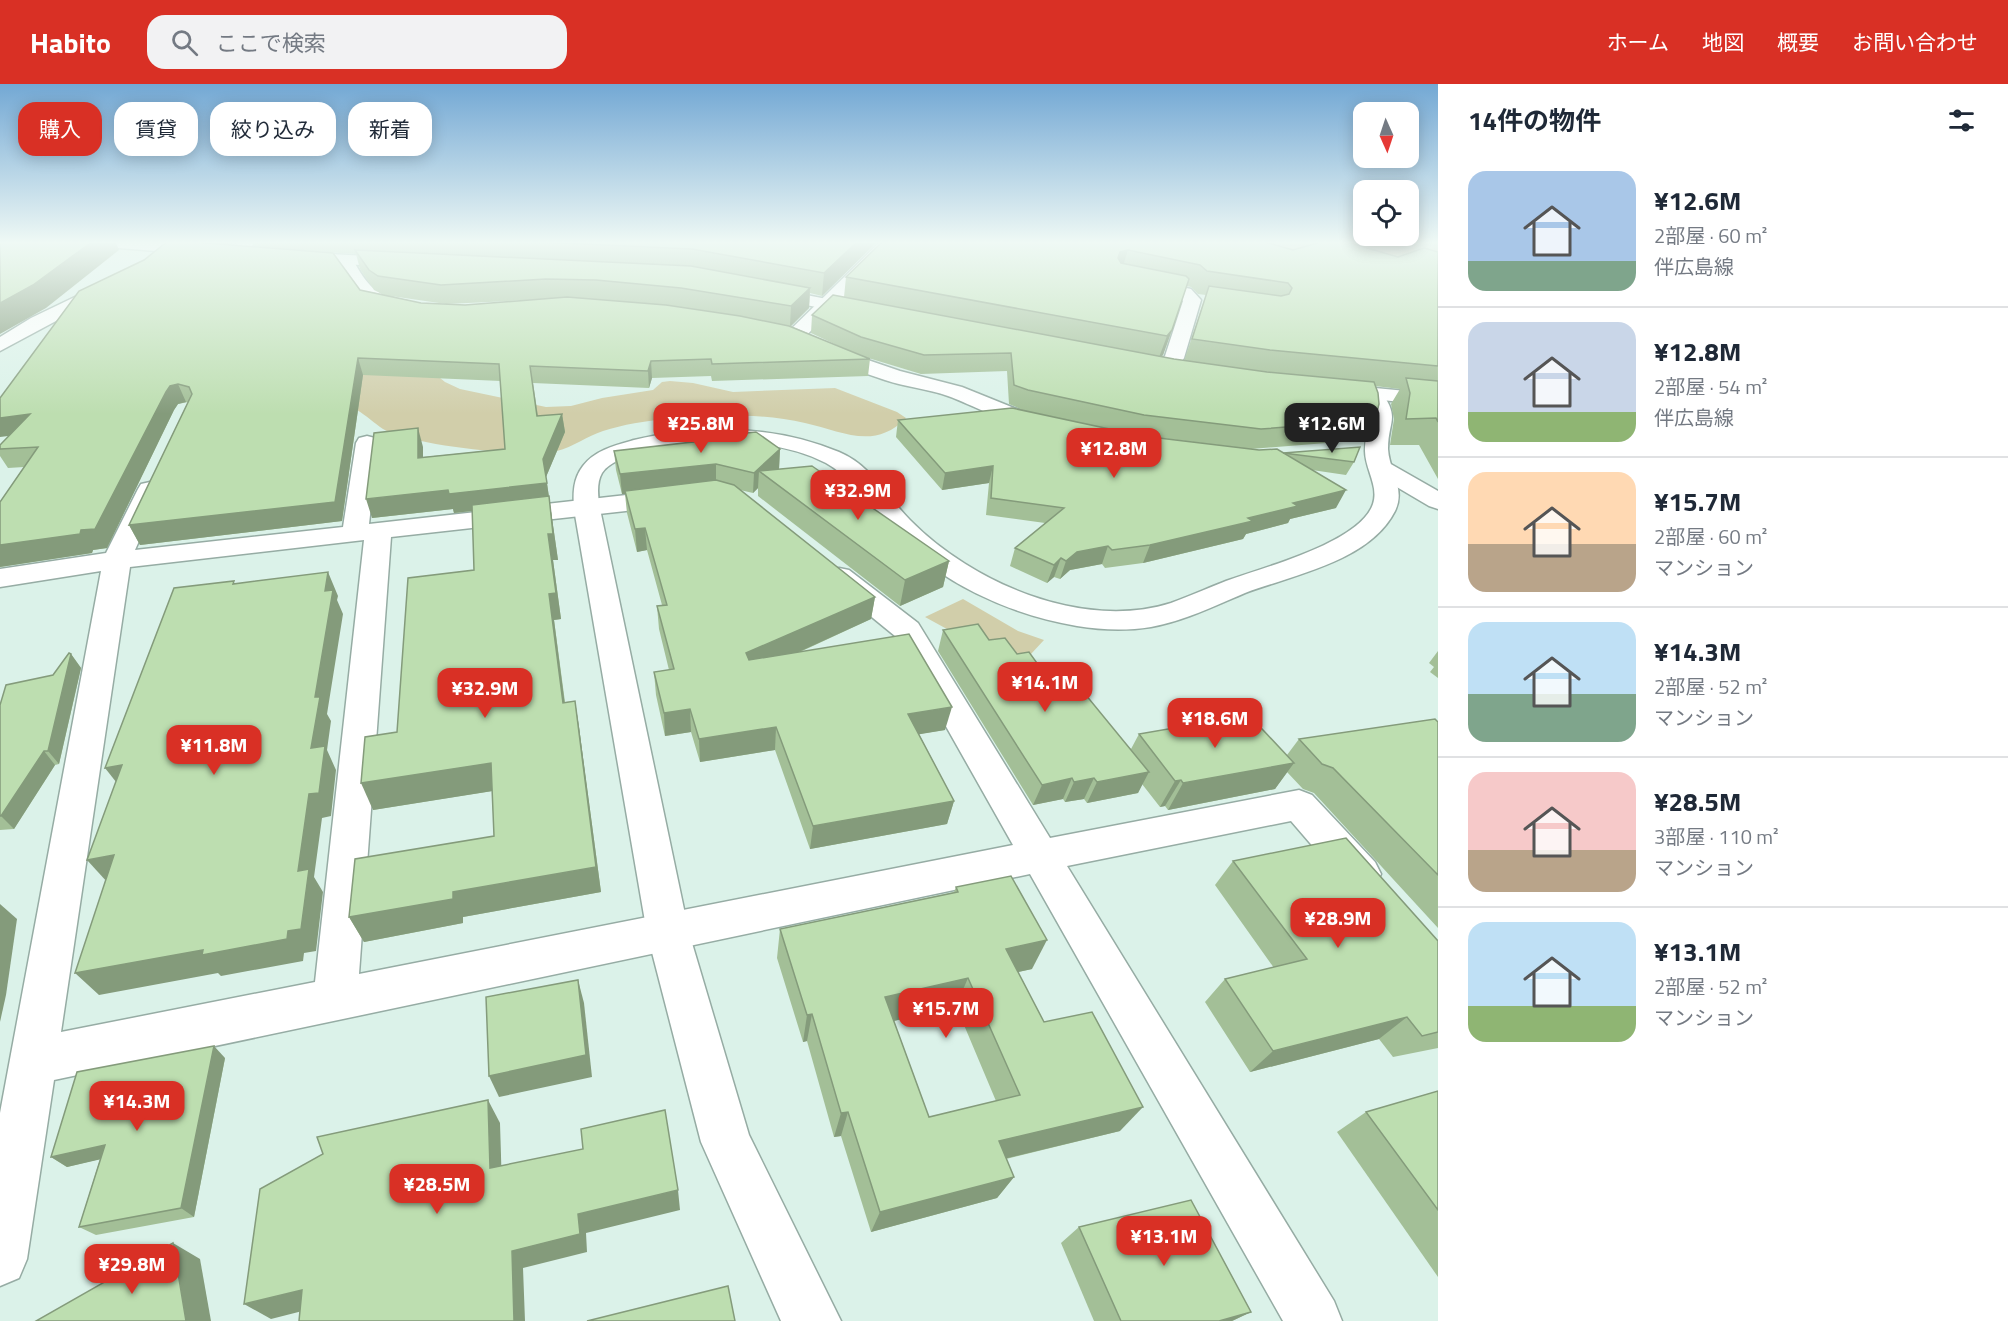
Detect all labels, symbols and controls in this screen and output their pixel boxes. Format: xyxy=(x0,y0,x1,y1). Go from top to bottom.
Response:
search box xyxy=(147,15,567,69)
text: Habito xyxy=(30,21,111,64)
icon: search xyxy=(168,26,201,59)
text: ここで検索 xyxy=(216,26,326,60)
text: ホーム xyxy=(1607,26,1669,58)
text: 地図 xyxy=(1702,26,1744,58)
text: 概要 xyxy=(1777,26,1819,58)
text: お問い合わせ xyxy=(1852,26,1978,58)
text: 14件の物件 xyxy=(1468,101,1601,140)
chip: 購入 xyxy=(18,102,102,156)
chip: 賃貸 xyxy=(114,102,198,156)
chip: 絞り込み xyxy=(210,102,336,156)
chip: 新着 xyxy=(348,102,432,156)
north arrow xyxy=(1353,102,1419,168)
map controls xyxy=(1353,102,1419,246)
icon: filters xyxy=(1945,104,1978,137)
button: locate xyxy=(1353,180,1419,246)
text: ¥12.6M xyxy=(1654,181,1741,220)
icon: home xyxy=(1516,195,1588,267)
text: 2部屋 · 60 m² xyxy=(1654,220,1767,251)
text: 伴広島線 xyxy=(1654,251,1734,282)
text: ¥12.8M xyxy=(1654,332,1741,371)
icon: home xyxy=(1516,346,1588,418)
text: 2部屋 · 54 m² xyxy=(1654,371,1767,402)
text: 伴広島線 xyxy=(1654,402,1734,433)
pin: ¥25.8M xyxy=(652,403,750,454)
pin: ¥12.6M xyxy=(1283,403,1381,454)
text: ¥25.8M xyxy=(667,407,735,438)
text: ¥12.6M xyxy=(1298,407,1366,438)
pin: ¥12.8M xyxy=(1065,428,1163,479)
text: ¥12.8M xyxy=(1080,432,1148,463)
pin: ¥32.9M xyxy=(809,470,907,521)
text: ¥32.9M xyxy=(824,474,892,505)
text: ¥15.7M xyxy=(1654,482,1741,521)
icon: home xyxy=(1516,496,1588,568)
text: 2部屋 · 60 m² xyxy=(1654,521,1767,552)
text: マンション xyxy=(1654,552,1754,583)
text: ¥14.3M xyxy=(1654,632,1741,671)
icon: home xyxy=(1516,646,1588,718)
pin: ¥14.1M xyxy=(996,662,1094,713)
text: ¥14.1M xyxy=(1011,666,1079,697)
pin: ¥32.9M xyxy=(436,668,534,719)
text: 2部屋 · 52 m² xyxy=(1654,671,1767,702)
text: ¥32.9M xyxy=(451,672,519,703)
pin: ¥18.6M xyxy=(1166,698,1264,749)
text: ¥18.6M xyxy=(1181,702,1249,733)
text: マンション xyxy=(1654,702,1754,733)
pin: ¥11.8M xyxy=(165,725,263,776)
text: ¥11.8M xyxy=(180,729,248,760)
text: ¥28.5M xyxy=(1654,782,1741,821)
icon: home xyxy=(1516,796,1588,868)
text: 3部屋 · 110 m² xyxy=(1654,821,1779,852)
text: マンション xyxy=(1654,852,1754,883)
pin: ¥28.9M xyxy=(1289,898,1387,949)
text: ¥28.9M xyxy=(1304,902,1372,933)
text: ¥13.1M xyxy=(1654,932,1741,971)
icon: home xyxy=(1516,946,1588,1018)
text: 2部屋 · 52 m² xyxy=(1654,971,1767,1002)
pin: ¥15.7M xyxy=(897,988,995,1039)
text: ¥15.7M xyxy=(912,992,980,1023)
text: マンション xyxy=(1654,1002,1754,1033)
pin: ¥14.3M xyxy=(88,1081,186,1132)
text: ¥14.3M xyxy=(103,1085,171,1116)
pin: ¥28.5M xyxy=(388,1164,486,1215)
text: ¥28.5M xyxy=(403,1168,471,1199)
pin: ¥13.1M xyxy=(1115,1216,1213,1267)
text: ¥13.1M xyxy=(1130,1220,1198,1251)
pin: ¥29.8M xyxy=(83,1244,181,1295)
text: ¥29.8M xyxy=(98,1248,166,1279)

